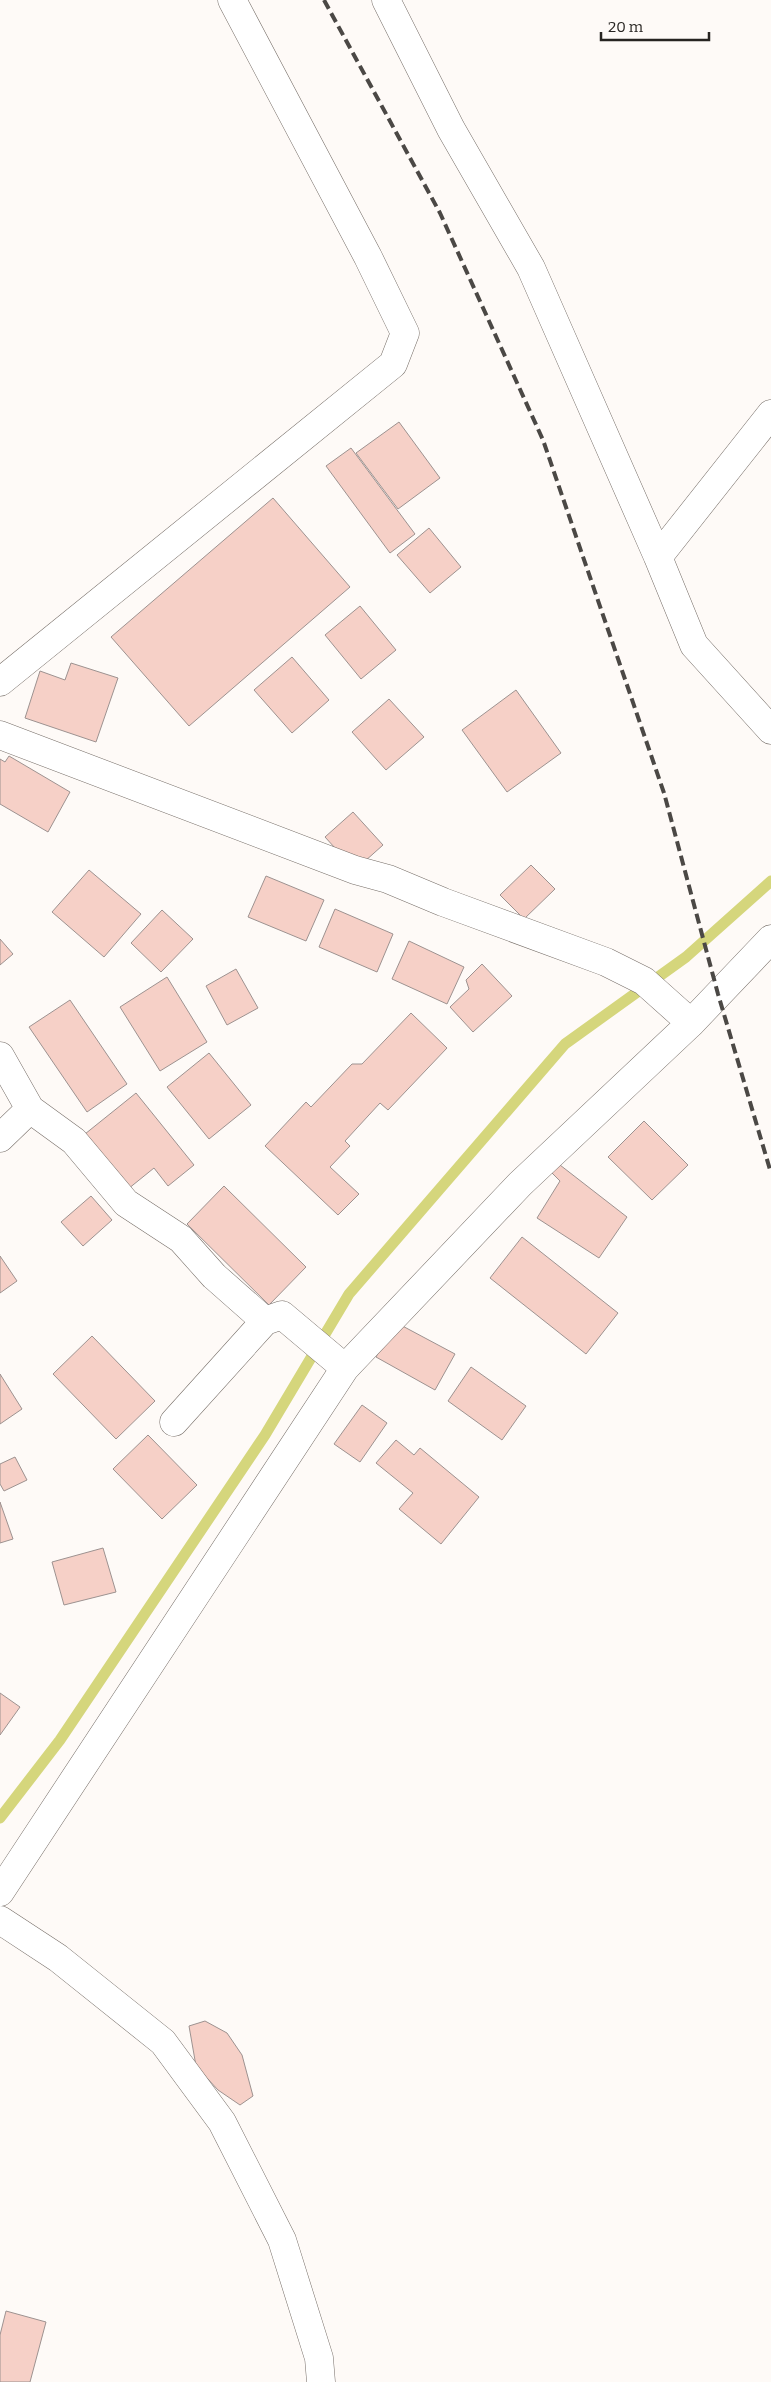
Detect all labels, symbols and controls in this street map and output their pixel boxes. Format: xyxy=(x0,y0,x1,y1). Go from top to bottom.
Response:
scale bar xyxy=(601,10,708,42)
text: 20 m xyxy=(608,18,644,36)

